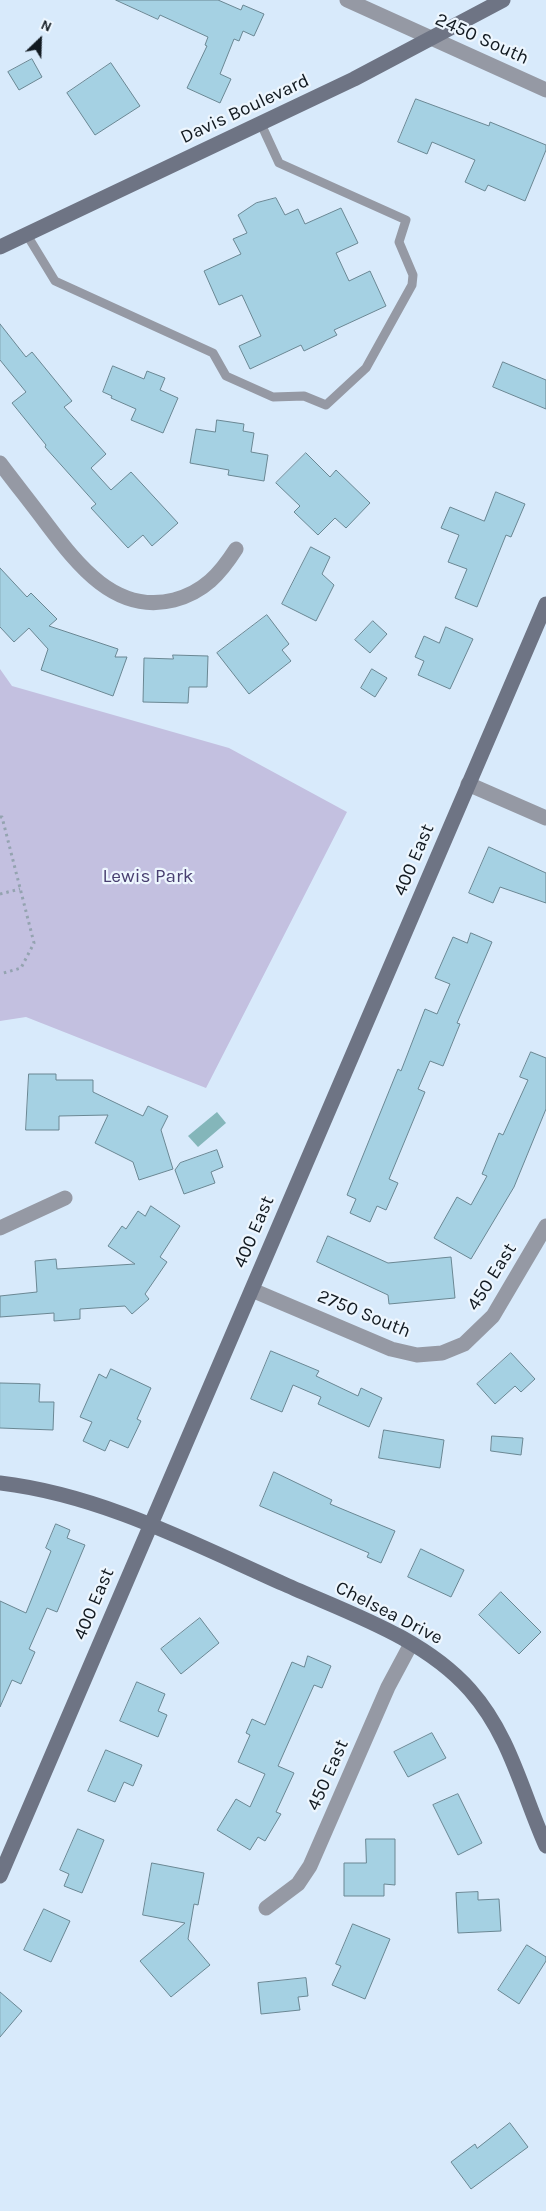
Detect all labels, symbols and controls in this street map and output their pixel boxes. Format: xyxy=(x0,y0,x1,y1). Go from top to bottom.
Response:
street label: 2450 South xyxy=(432,8,532,70)
north arrow xyxy=(15,15,65,65)
text: N xyxy=(38,16,54,36)
street label: Davis Boulevard xyxy=(177,69,313,149)
street label: 400 East xyxy=(389,821,439,899)
park label: Lewis Park xyxy=(102,866,194,888)
street label: 400 East xyxy=(229,1193,279,1271)
street label: 450 East xyxy=(462,1239,522,1315)
street label: 2750 South xyxy=(314,1285,414,1343)
street label: 400 East xyxy=(69,1565,119,1643)
street label: Chelsea Drive xyxy=(332,1576,446,1650)
street label: 450 East xyxy=(302,1736,354,1814)

